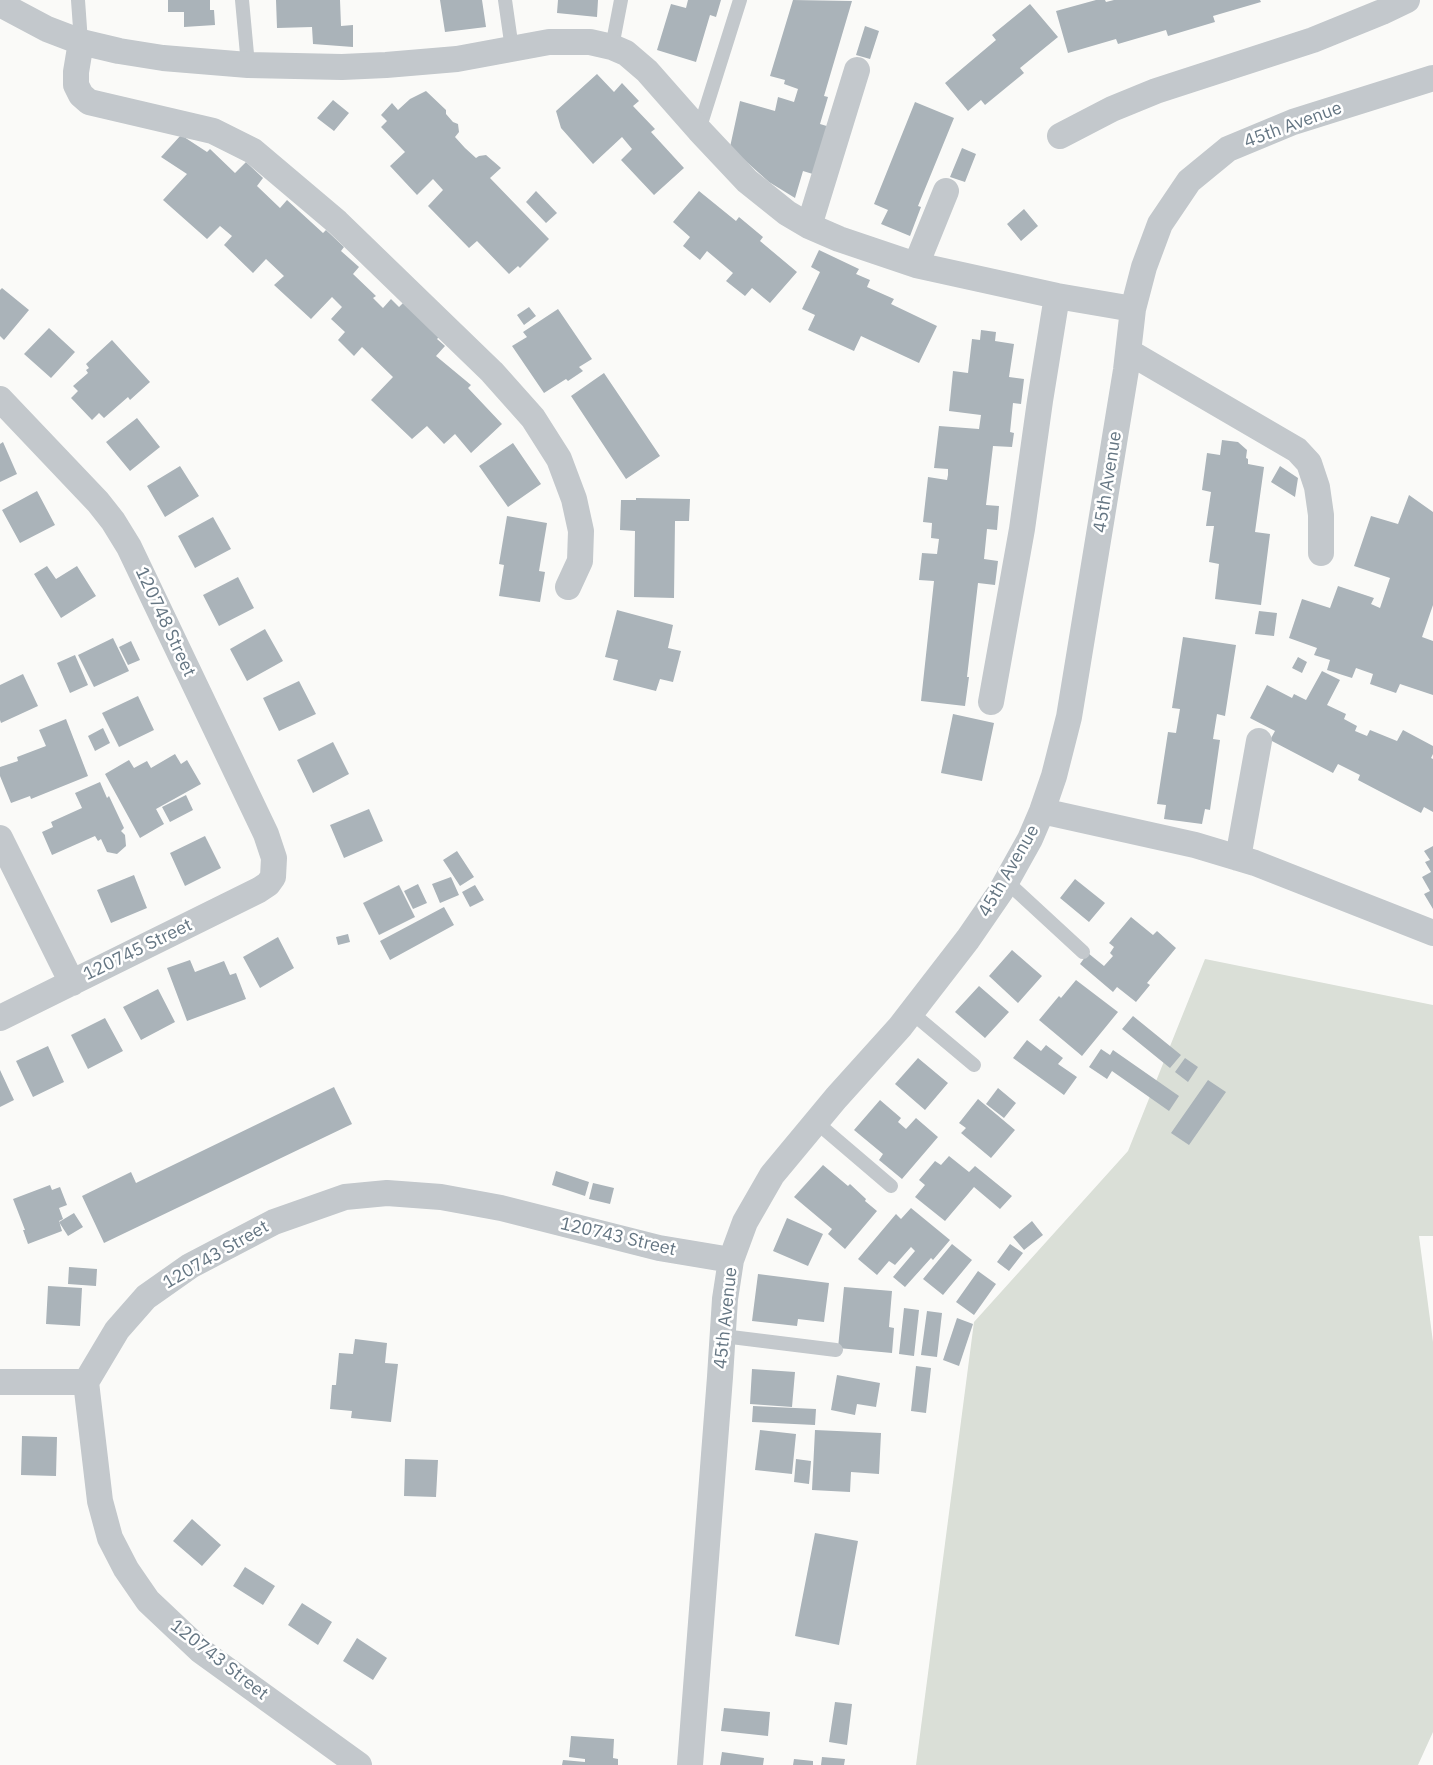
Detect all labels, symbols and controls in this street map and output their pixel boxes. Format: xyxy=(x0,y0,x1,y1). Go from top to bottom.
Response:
street label: 45th Avenue xyxy=(1241,97,1345,153)
street label: 45th Avenue xyxy=(1089,430,1127,534)
street label: 120748 Street xyxy=(130,564,200,680)
street label: 45th Avenue xyxy=(974,821,1044,921)
street label: 120745 Street xyxy=(80,914,196,986)
street label: 120743 Street xyxy=(558,1213,678,1261)
street label: 120743 Street xyxy=(159,1216,273,1294)
street label: 45th Avenue xyxy=(710,1266,742,1370)
street label: 120743 Street xyxy=(166,1615,272,1705)

